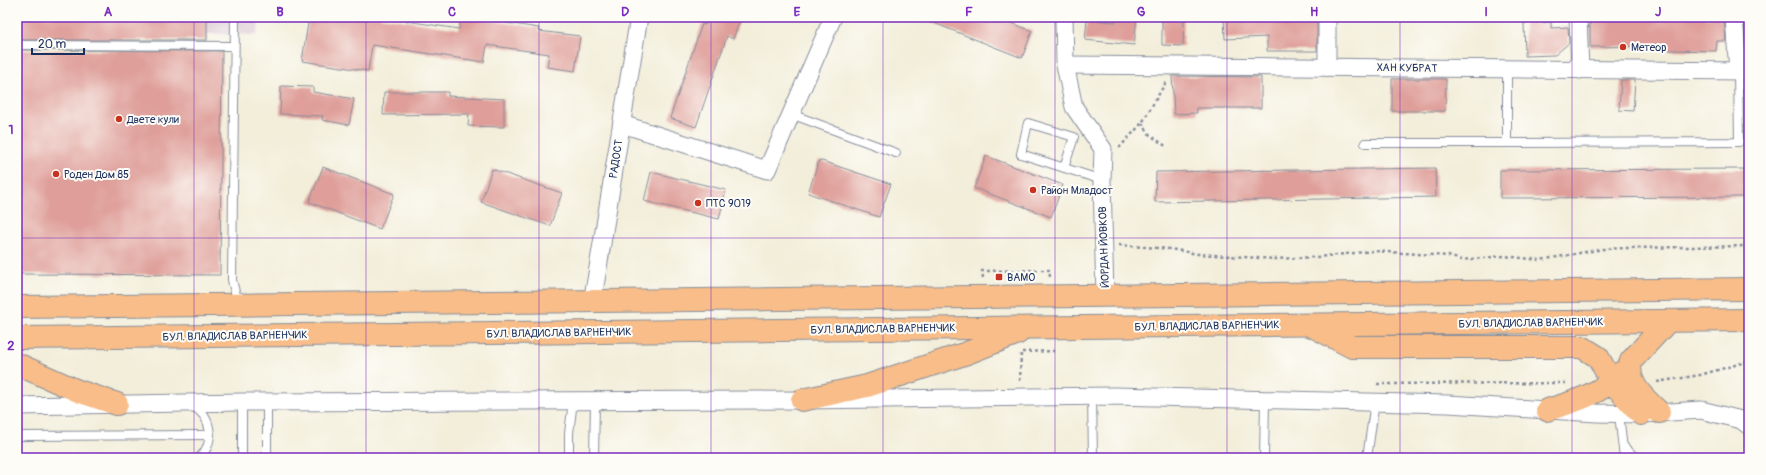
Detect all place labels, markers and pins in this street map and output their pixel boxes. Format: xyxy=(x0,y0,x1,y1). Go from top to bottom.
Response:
place label: Метеор xyxy=(1631,41,1666,54)
marker: Метеор xyxy=(1618,42,1628,52)
place label: Двете кули xyxy=(126,113,179,126)
marker: Двете кули xyxy=(114,114,124,124)
place label: Роден Дом 85 xyxy=(64,168,129,181)
marker: Роден Дом 85 xyxy=(51,169,61,179)
place label: Район Младост xyxy=(1041,184,1113,197)
marker: Район Младост xyxy=(1028,185,1038,195)
place label: ПТС 9019 xyxy=(706,197,751,210)
marker: ПТС 9019 xyxy=(693,198,703,208)
place label: ВАМО xyxy=(1007,271,1035,284)
marker: ВАМО xyxy=(994,272,1004,282)

